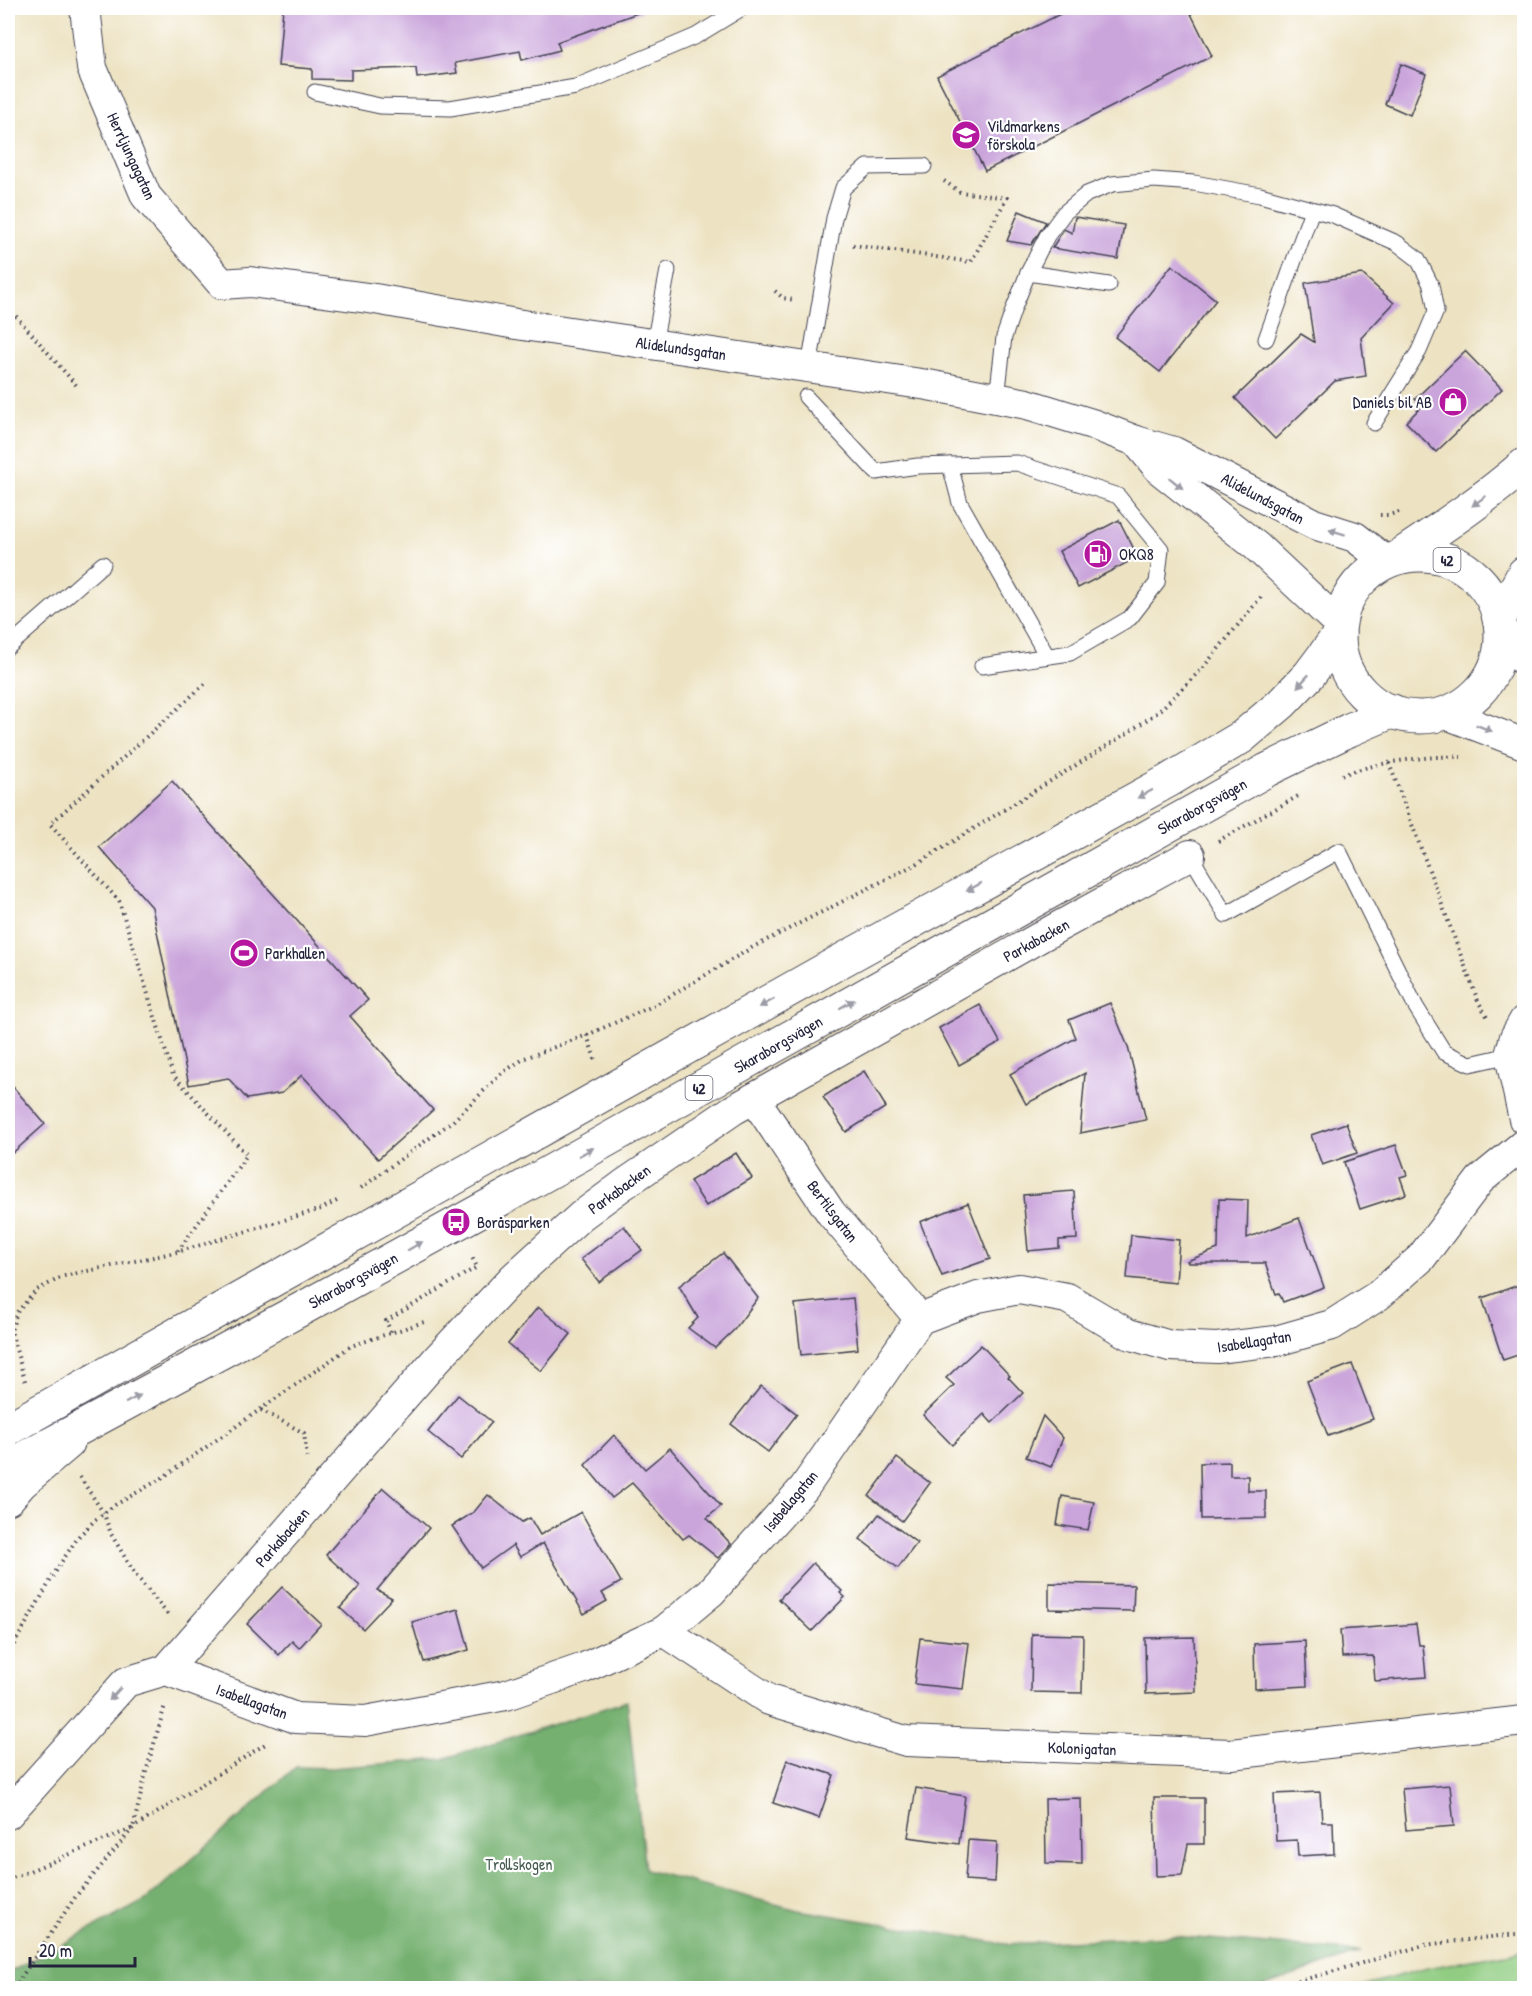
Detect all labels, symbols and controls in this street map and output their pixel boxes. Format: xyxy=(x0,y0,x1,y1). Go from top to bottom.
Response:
street label: Herrljungagatan xyxy=(102,109,162,203)
place label: Vildmarkens förskola xyxy=(987,115,1060,155)
school or university icon: Vildmarkens förskola xyxy=(950,119,982,151)
street label: Alidelundsgatan xyxy=(634,331,728,365)
shop icon: Daniels bil AB xyxy=(1437,386,1469,418)
place label: Daniels bil AB xyxy=(1353,391,1432,413)
street label: Alidelundsgatan xyxy=(1218,467,1308,529)
one-way arrow xyxy=(1168,476,1184,489)
one-way arrow xyxy=(1471,495,1487,507)
one-way arrow xyxy=(1328,527,1346,536)
fuel station icon: OKQ8 xyxy=(1082,538,1114,570)
place label: OKQ8 xyxy=(1119,543,1154,565)
road number: 42 xyxy=(1434,548,1460,572)
one-way arrow xyxy=(1297,673,1310,688)
one-way arrow xyxy=(1476,723,1494,733)
street label: Skaraborgsvägen xyxy=(1154,772,1250,840)
one-way arrow xyxy=(1136,789,1153,799)
one-way arrow xyxy=(965,882,982,892)
street label: Parkabacken xyxy=(999,913,1073,967)
sports icon: Parkhallen xyxy=(228,937,260,969)
place label: Parkhallen xyxy=(265,942,325,964)
one-way arrow xyxy=(759,997,775,1008)
one-way arrow xyxy=(839,999,855,1010)
street label: Skaraborgsvägen xyxy=(730,1010,826,1078)
road number: 42 xyxy=(686,1076,712,1100)
one-way arrow xyxy=(577,1147,594,1157)
street label: Parkabacken xyxy=(583,1159,655,1219)
street label: Bertilsgatan xyxy=(802,1175,864,1247)
bus stop icon: Boråsparken xyxy=(440,1206,472,1238)
place label: Boråsparken xyxy=(477,1211,550,1233)
one-way arrow xyxy=(407,1241,424,1251)
street label: Skaraborgsvägen xyxy=(305,1246,401,1314)
street label: Isabellagatan xyxy=(1215,1324,1293,1358)
one-way arrow xyxy=(125,1394,142,1404)
street label: Isabellagatan xyxy=(758,1465,822,1537)
street label: Parkabacken xyxy=(250,1502,314,1572)
street label: Isabellagatan xyxy=(213,1678,291,1724)
one-way arrow xyxy=(109,1686,122,1701)
street label: Kolonigatan xyxy=(1047,1736,1117,1760)
park label: Trollskogen xyxy=(486,1853,552,1875)
scale bar xyxy=(30,1930,135,1968)
text: 20 m xyxy=(39,1938,72,1963)

